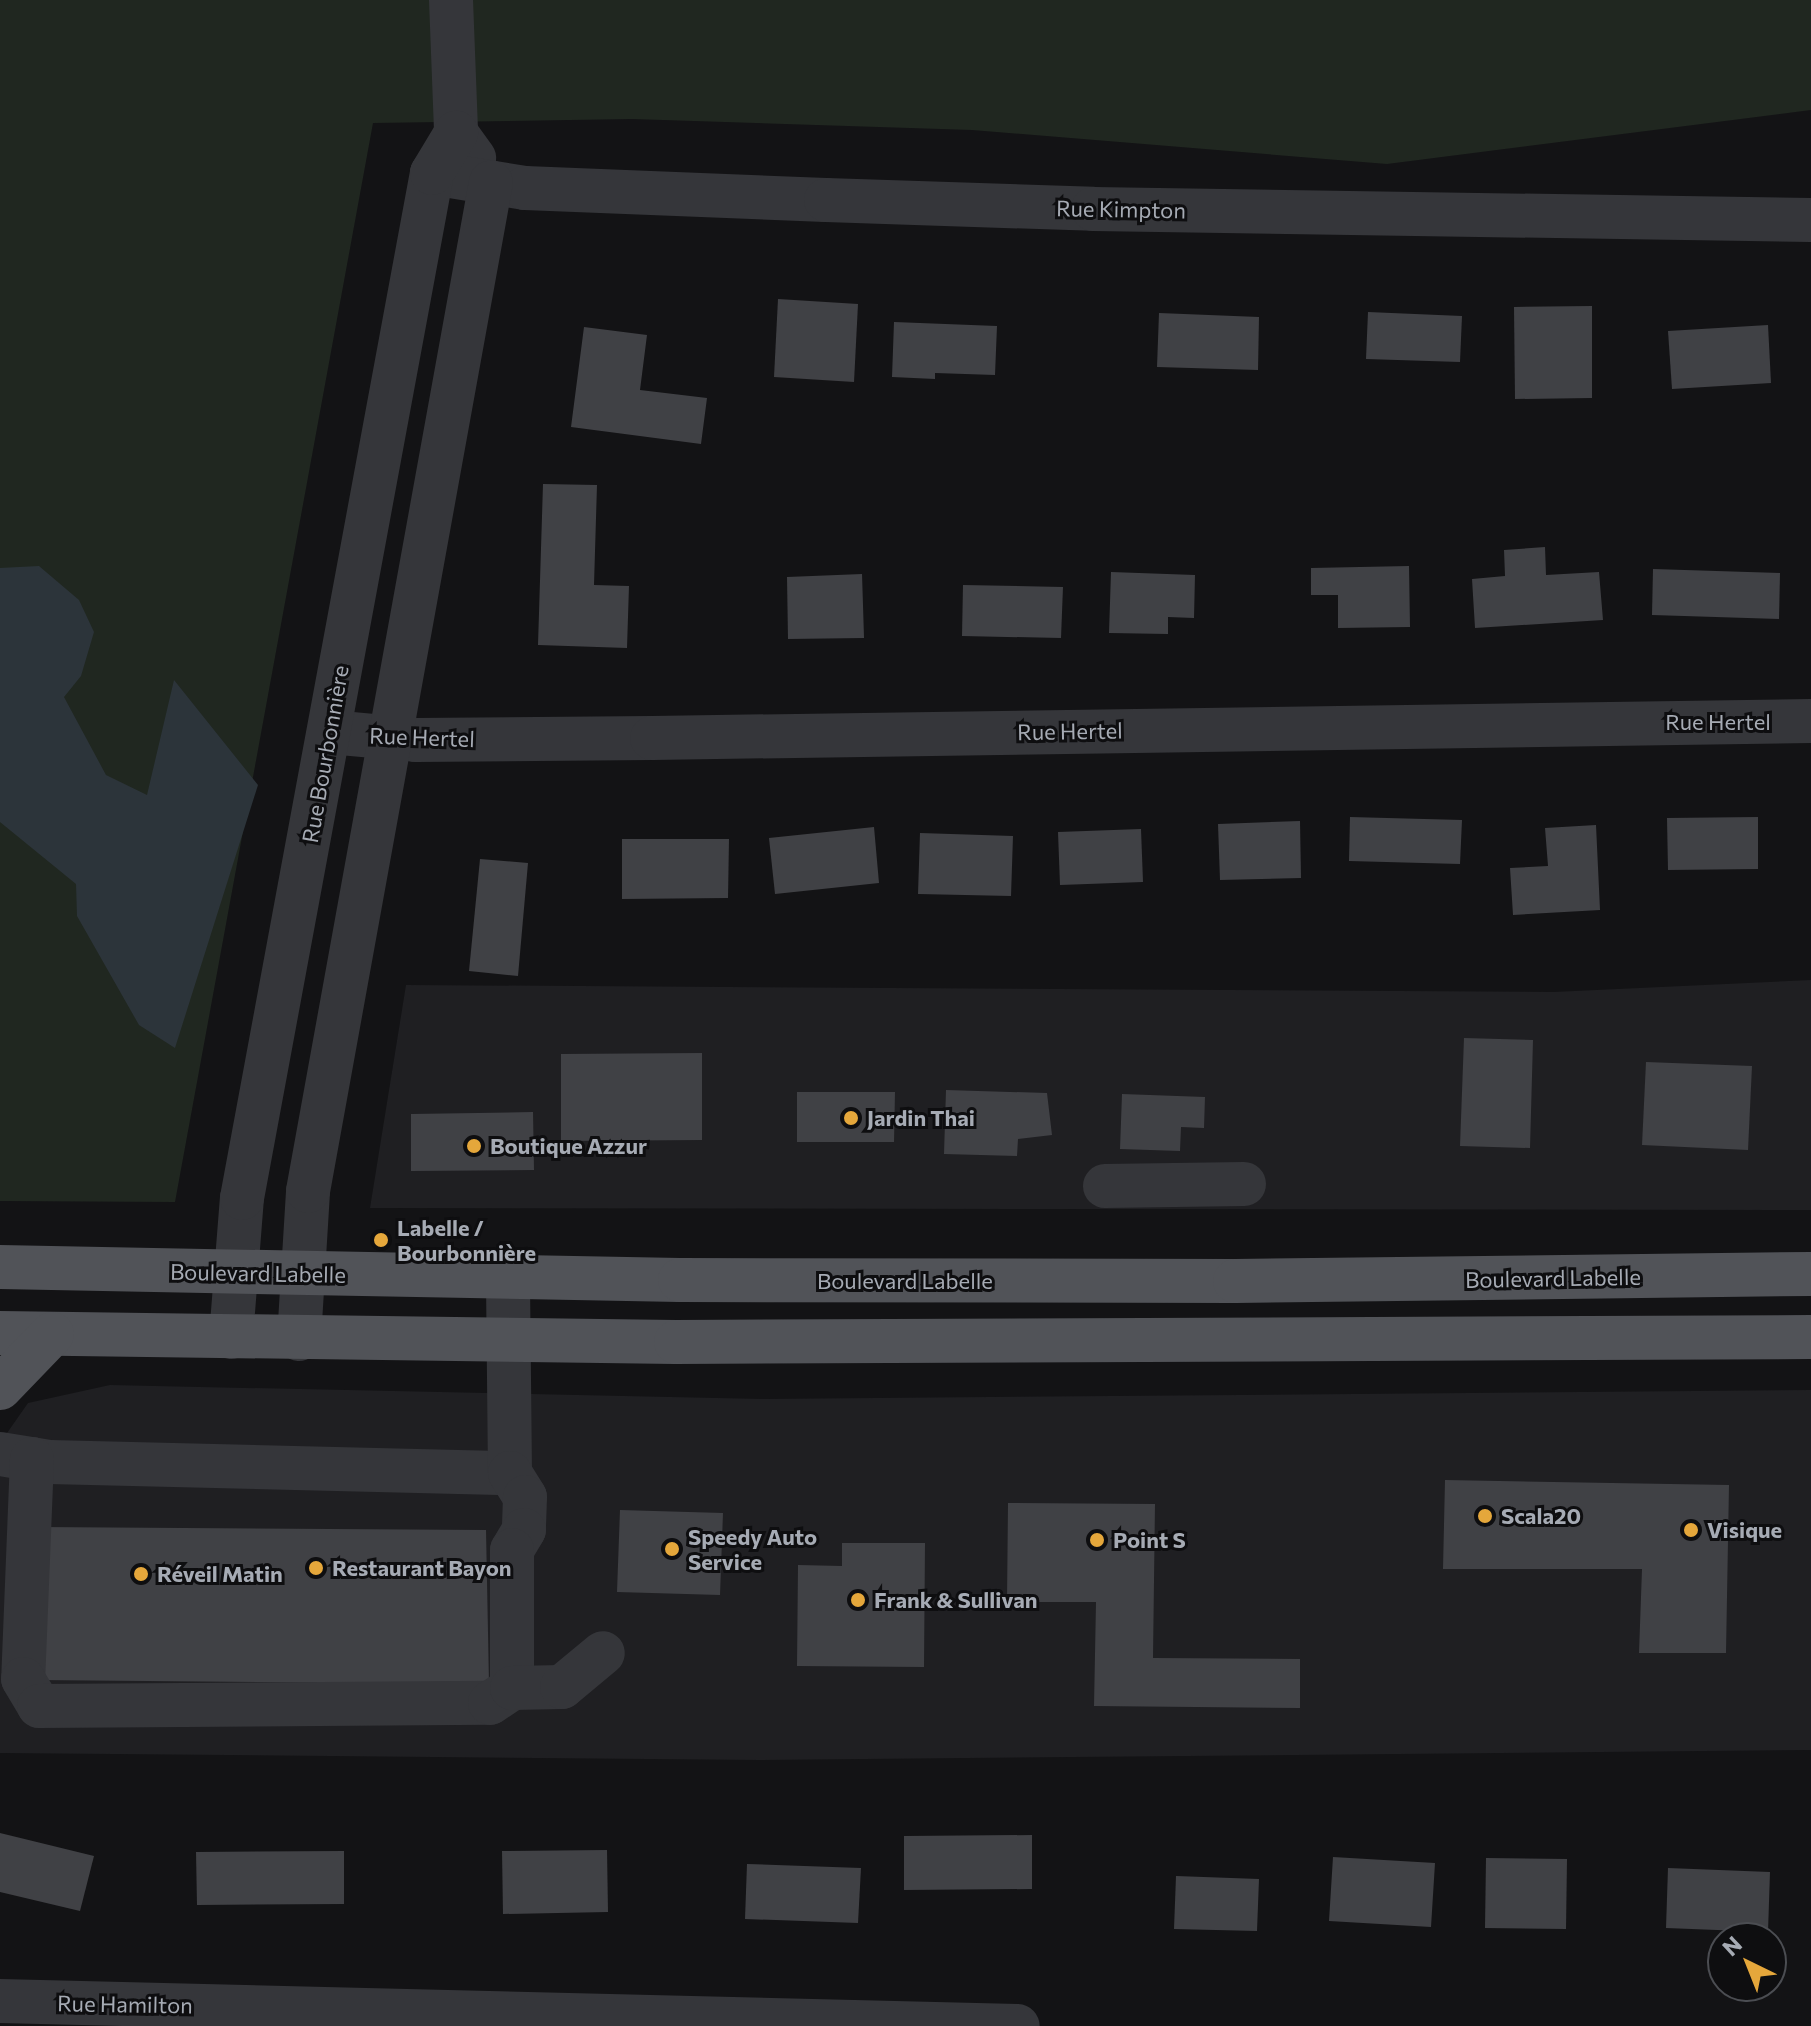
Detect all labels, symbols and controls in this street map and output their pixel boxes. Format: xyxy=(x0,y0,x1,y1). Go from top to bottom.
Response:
street label: Rue Kimpton xyxy=(1056,195,1186,223)
street label: Rue Bourbonnière xyxy=(296,663,354,845)
street label: Rue Hertel xyxy=(1665,709,1771,735)
street label: Rue Hertel xyxy=(1017,717,1123,745)
street label: Rue Hertel xyxy=(369,722,475,752)
place label: Jardin Thai xyxy=(867,1105,975,1131)
marker: Jardin Thai xyxy=(842,1109,860,1127)
place label: Boutique Azzur xyxy=(490,1133,647,1159)
marker: Boutique Azzur xyxy=(465,1137,483,1155)
place label: Labelle / Bourbonnière xyxy=(397,1214,536,1266)
marker: Labelle / Bourbonnière xyxy=(372,1231,390,1249)
street label: Boulevard Labelle xyxy=(170,1258,346,1288)
street label: Boulevard Labelle xyxy=(1465,1263,1641,1293)
street label: Boulevard Labelle xyxy=(817,1268,993,1294)
place label: Scala20 xyxy=(1501,1503,1581,1529)
marker: Scala20 xyxy=(1476,1507,1494,1525)
place label: Visique xyxy=(1707,1517,1782,1543)
marker: Visique xyxy=(1682,1521,1700,1539)
place label: Speedy Auto Service xyxy=(688,1523,817,1574)
place label: Point S xyxy=(1113,1527,1186,1553)
marker: Point S xyxy=(1088,1531,1106,1549)
marker: Speedy Auto Service xyxy=(663,1540,681,1558)
place label: Restaurant Bayon xyxy=(332,1555,512,1581)
marker: Restaurant Bayon xyxy=(307,1559,325,1577)
place label: Réveil Matin xyxy=(157,1561,283,1587)
marker: Réveil Matin xyxy=(132,1565,150,1583)
place label: Frank & Sullivan xyxy=(874,1587,1037,1613)
marker: Frank & Sullivan xyxy=(849,1591,867,1609)
north arrow xyxy=(1707,1922,1787,2002)
text: N xyxy=(1716,1930,1747,1961)
street label: Rue Hamilton xyxy=(57,1990,193,2018)

